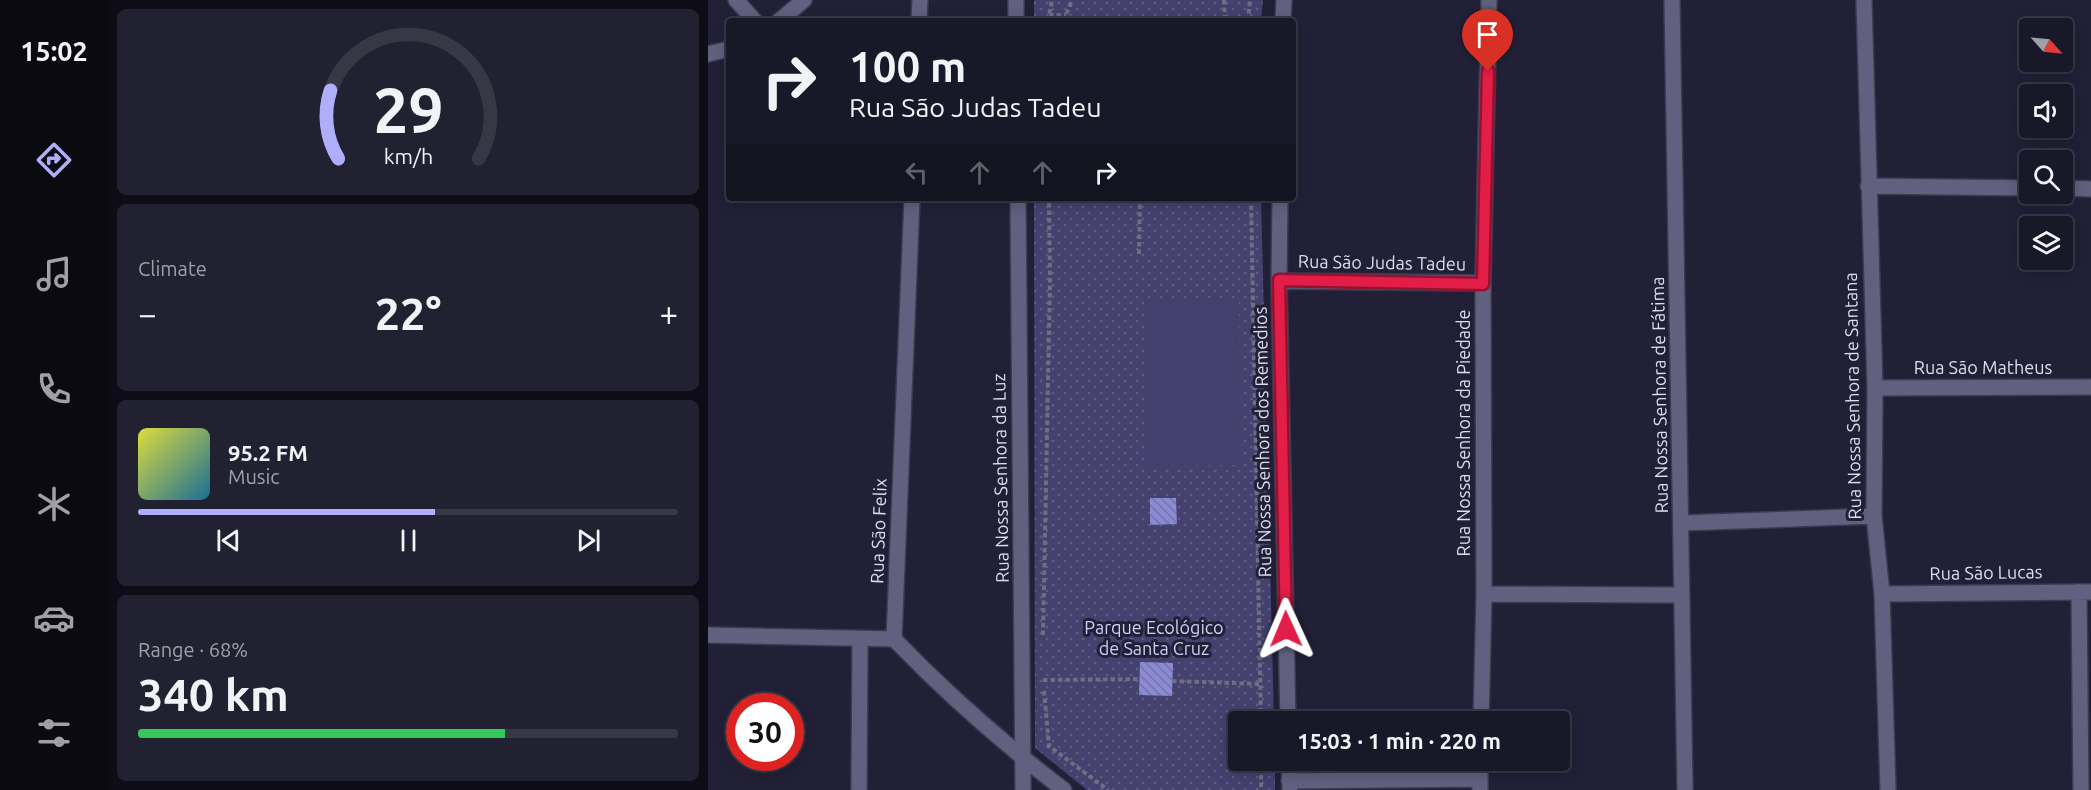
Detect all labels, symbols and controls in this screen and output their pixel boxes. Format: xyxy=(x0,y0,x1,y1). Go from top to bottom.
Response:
pin xyxy=(1462,9,1513,71)
icon: arrive xyxy=(1471,18,1504,51)
north arrow xyxy=(2019,18,2073,72)
map controls xyxy=(2019,18,2073,270)
text: 15:02 xyxy=(20,36,88,66)
icon: right xyxy=(750,42,828,120)
text: 100 m xyxy=(849,43,966,90)
text: 29 xyxy=(373,75,443,145)
button: sound xyxy=(2019,84,2073,138)
text: Rua São Judas Tadeu xyxy=(849,92,1102,122)
icon: directions xyxy=(33,139,75,181)
text: km/h xyxy=(383,145,433,169)
button: search xyxy=(2019,150,2073,204)
icon: left xyxy=(900,156,933,189)
icon: ahead xyxy=(963,156,996,189)
icon: ahead xyxy=(1026,156,1059,189)
icon: right xyxy=(1089,156,1122,189)
button: layers xyxy=(2019,216,2073,270)
street label: Rua São Judas Tadeu xyxy=(1298,251,1466,273)
icon: music xyxy=(33,253,75,295)
text: Climate xyxy=(138,257,207,280)
street label: Rua Nossa Senhora de Santana xyxy=(1840,272,1864,520)
street label: Rua Nossa Senhora de Fátima xyxy=(1647,276,1671,514)
text: 22° xyxy=(375,288,441,339)
text: − xyxy=(138,295,157,332)
text: + xyxy=(659,295,678,332)
street label: Rua Nossa Senhora dos Remedios xyxy=(1250,306,1274,578)
street label: Rua Nossa Senhora da Piedade xyxy=(1453,309,1473,557)
street label: Rua São Matheus xyxy=(1914,357,2052,377)
icon: phone xyxy=(33,368,75,410)
street label: Rua Nossa Senhora da Luz xyxy=(988,373,1012,583)
text: 95.2 FM xyxy=(228,440,308,465)
text: Music xyxy=(228,465,280,488)
street label: Rua São Felix xyxy=(866,478,890,584)
icon: climate xyxy=(33,483,75,525)
icon: previous xyxy=(212,524,245,557)
icon: pause xyxy=(392,524,425,557)
icon: next xyxy=(572,524,605,557)
street label: Rua São Lucas xyxy=(1929,561,2043,583)
icon: car xyxy=(33,597,75,639)
position arrow xyxy=(1254,597,1318,661)
park label: Parque Ecológico de Santa Cruz xyxy=(1084,617,1224,658)
text: Range · 68% xyxy=(138,638,248,661)
text: 340 km xyxy=(138,669,289,720)
speed limit sign: 30 xyxy=(726,693,804,771)
icon: filters xyxy=(33,712,75,754)
text: 15:03 · 1 min · 220 m xyxy=(1297,728,1501,753)

